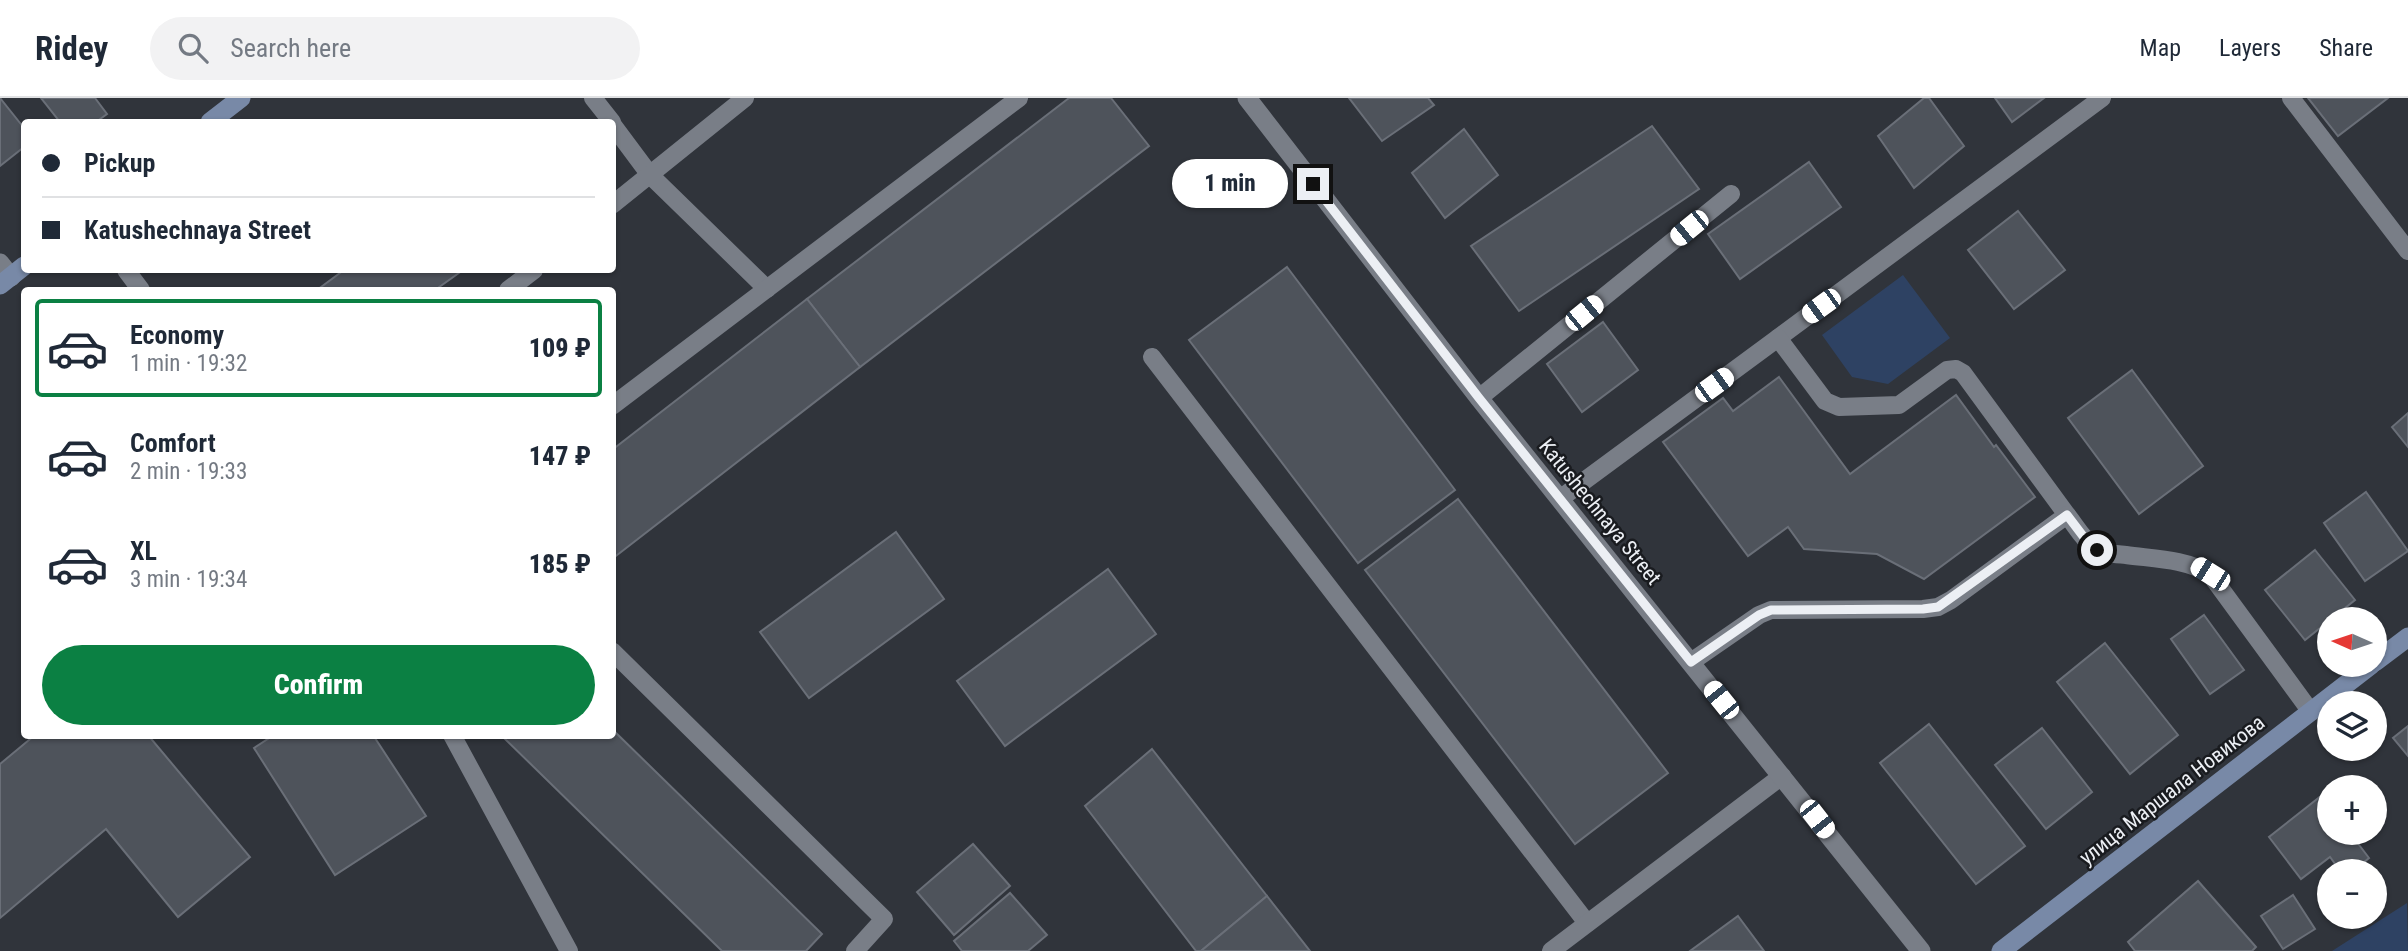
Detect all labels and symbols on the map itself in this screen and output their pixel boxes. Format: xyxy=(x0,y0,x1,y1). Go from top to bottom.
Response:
callout: 1 min xyxy=(1173,160,1288,208)
route end xyxy=(1297,168,1329,200)
car xyxy=(1667,207,1712,249)
car xyxy=(1798,285,1845,327)
car xyxy=(1562,292,1607,334)
car xyxy=(1691,364,1738,406)
street label: Katushechnaya Street xyxy=(1534,434,1666,590)
route start xyxy=(2081,534,2113,566)
car xyxy=(2187,554,2234,594)
north arrow xyxy=(2317,607,2387,677)
car xyxy=(1700,677,1743,723)
street label: улица Маршала Новикова xyxy=(2075,710,2269,870)
car xyxy=(1796,796,1839,842)

